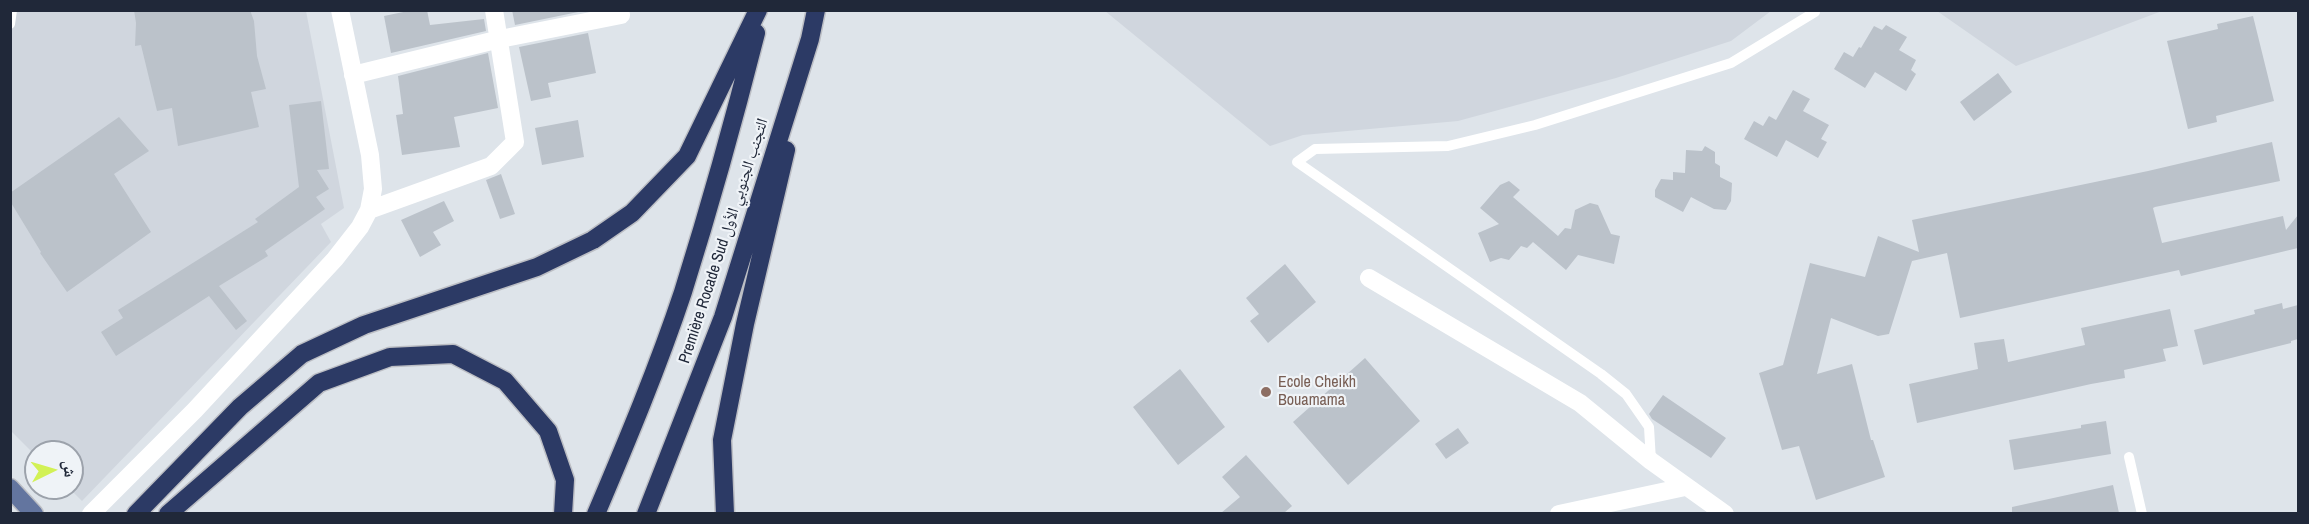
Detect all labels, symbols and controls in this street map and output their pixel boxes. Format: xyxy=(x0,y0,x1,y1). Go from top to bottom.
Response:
street label: Première Rocade Sud التجنب الجنوبي الأول xyxy=(675,116,773,366)
place label: Ecole Cheikh Bouamama xyxy=(1278,373,1356,411)
marker: Ecole Cheikh Bouamama xyxy=(1259,385,1273,399)
north arrow xyxy=(24,440,84,500)
text: ش xyxy=(58,459,82,478)

